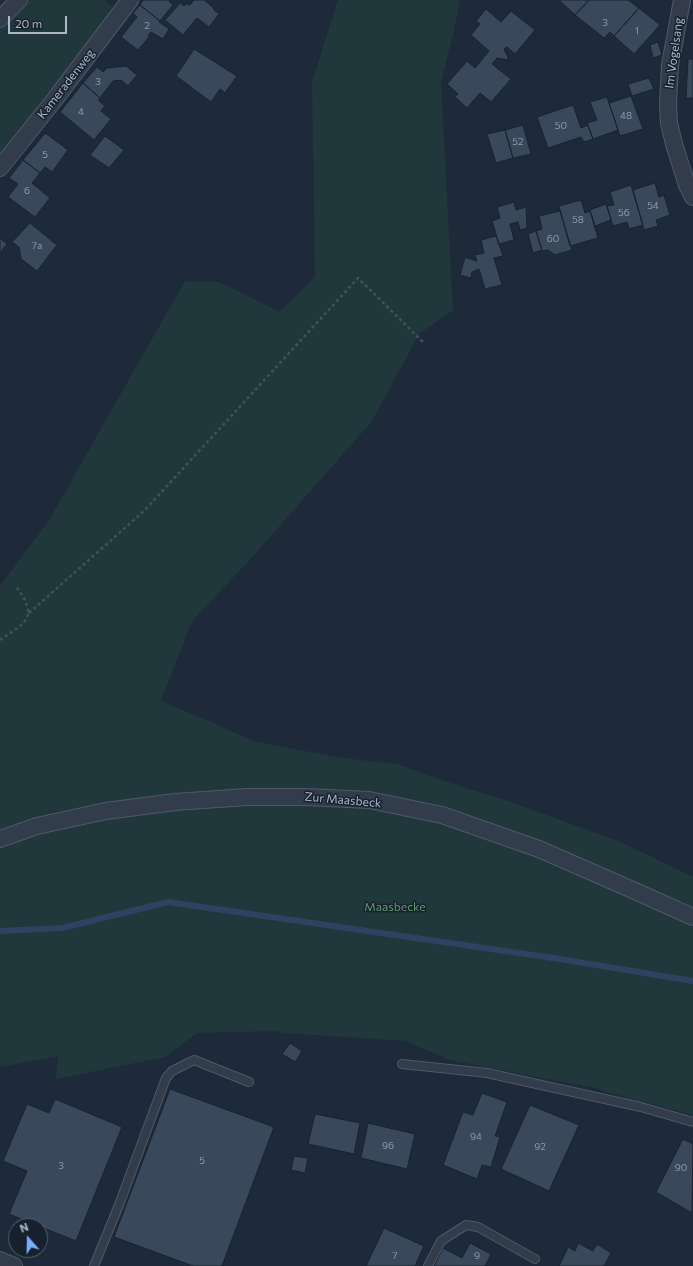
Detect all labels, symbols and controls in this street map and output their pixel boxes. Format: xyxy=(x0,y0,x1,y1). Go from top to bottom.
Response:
scale bar xyxy=(10,8,69,34)
text: 20 m xyxy=(15,16,42,30)
house number: 3 xyxy=(602,17,608,29)
street label: Im Vogelsang xyxy=(662,17,686,89)
house number: 2 xyxy=(144,20,150,32)
house number: 1 xyxy=(635,25,639,37)
street label: Kameradenweg xyxy=(34,46,98,122)
house number: 3 xyxy=(95,76,101,88)
house number: 4 xyxy=(78,106,84,118)
house number: 48 xyxy=(620,110,632,122)
house number: 50 xyxy=(555,120,567,132)
house number: 52 xyxy=(512,136,524,148)
house number: 5 xyxy=(42,149,48,161)
house number: 6 xyxy=(24,185,30,197)
house number: 54 xyxy=(647,200,659,212)
house number: 56 xyxy=(618,207,630,219)
house number: 58 xyxy=(572,214,584,226)
house number: 60 xyxy=(547,233,559,245)
house number: 7a xyxy=(32,240,42,252)
street label: Zur Maasbeck xyxy=(304,789,382,811)
park label: Maasbecke xyxy=(364,900,426,914)
house number: 94 xyxy=(470,1131,482,1143)
house number: 96 xyxy=(382,1140,394,1152)
house number: 92 xyxy=(534,1141,546,1153)
house number: 5 xyxy=(199,1155,205,1167)
house number: 3 xyxy=(58,1160,64,1172)
house number: 90 xyxy=(675,1162,687,1174)
north arrow xyxy=(8,1218,48,1258)
text: N xyxy=(18,1220,30,1235)
house number: 7 xyxy=(392,1250,398,1262)
house number: 9 xyxy=(474,1250,480,1262)

